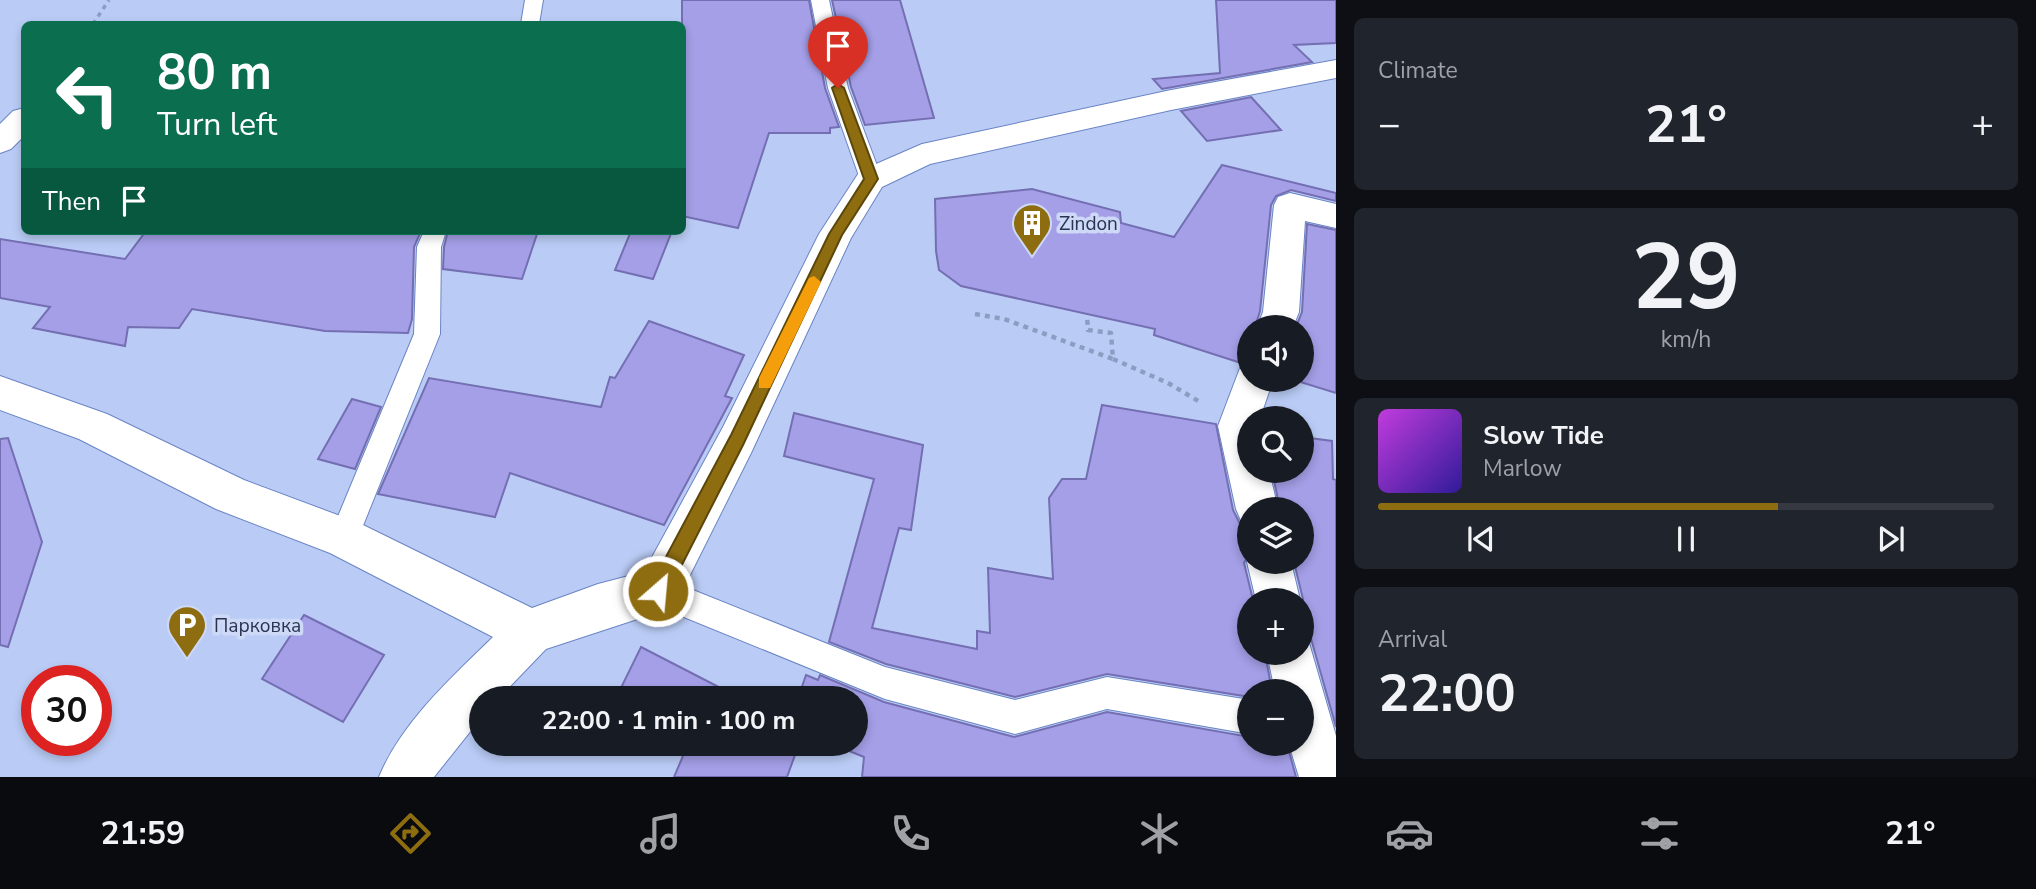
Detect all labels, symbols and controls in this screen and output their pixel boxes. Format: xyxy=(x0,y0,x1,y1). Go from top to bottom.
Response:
pin xyxy=(808,16,868,88)
icon: arrive xyxy=(819,27,857,65)
text: 80 m xyxy=(157,39,272,106)
icon: left xyxy=(42,49,133,140)
text: Climate xyxy=(1378,55,1458,86)
text: 21° xyxy=(1645,89,1727,160)
text: − xyxy=(1378,99,1401,150)
text: + xyxy=(1971,99,1994,150)
text: Turn left xyxy=(157,103,277,146)
icon: arrive xyxy=(115,182,153,220)
text: Then xyxy=(42,184,101,219)
building icon: Zindon xyxy=(1011,202,1053,257)
place label: Zindon xyxy=(1059,211,1118,237)
text: 29 xyxy=(1631,216,1741,340)
map controls xyxy=(1237,315,1314,756)
button: sound xyxy=(1237,315,1314,392)
text: km/h xyxy=(1661,324,1711,355)
button: search xyxy=(1237,406,1314,483)
text: Slow Tide xyxy=(1483,418,1604,453)
text: Marlow xyxy=(1483,453,1562,484)
button: layers xyxy=(1237,497,1314,574)
icon: previous xyxy=(1462,520,1500,558)
icon: pause xyxy=(1667,520,1705,558)
icon: next xyxy=(1872,520,1910,558)
position arrow xyxy=(621,554,695,628)
button: + xyxy=(1237,588,1314,665)
parking icon: Парковка xyxy=(166,604,208,659)
place label: Парковка xyxy=(214,613,301,639)
text: Arrival xyxy=(1378,624,1447,655)
text: 22:00 xyxy=(1378,658,1516,729)
speed limit sign: 30 xyxy=(21,665,112,756)
button: − xyxy=(1237,679,1314,756)
text: 22:00 · 1 min · 100 m xyxy=(542,703,795,738)
icon: directions xyxy=(386,809,435,858)
icon: music xyxy=(636,809,685,858)
icon: phone xyxy=(886,809,935,858)
icon: climate xyxy=(1135,809,1184,858)
icon: car xyxy=(1385,809,1434,858)
icon: filters xyxy=(1635,809,1684,858)
text: 21:59 xyxy=(100,812,185,855)
text: 21° xyxy=(1885,812,1935,855)

